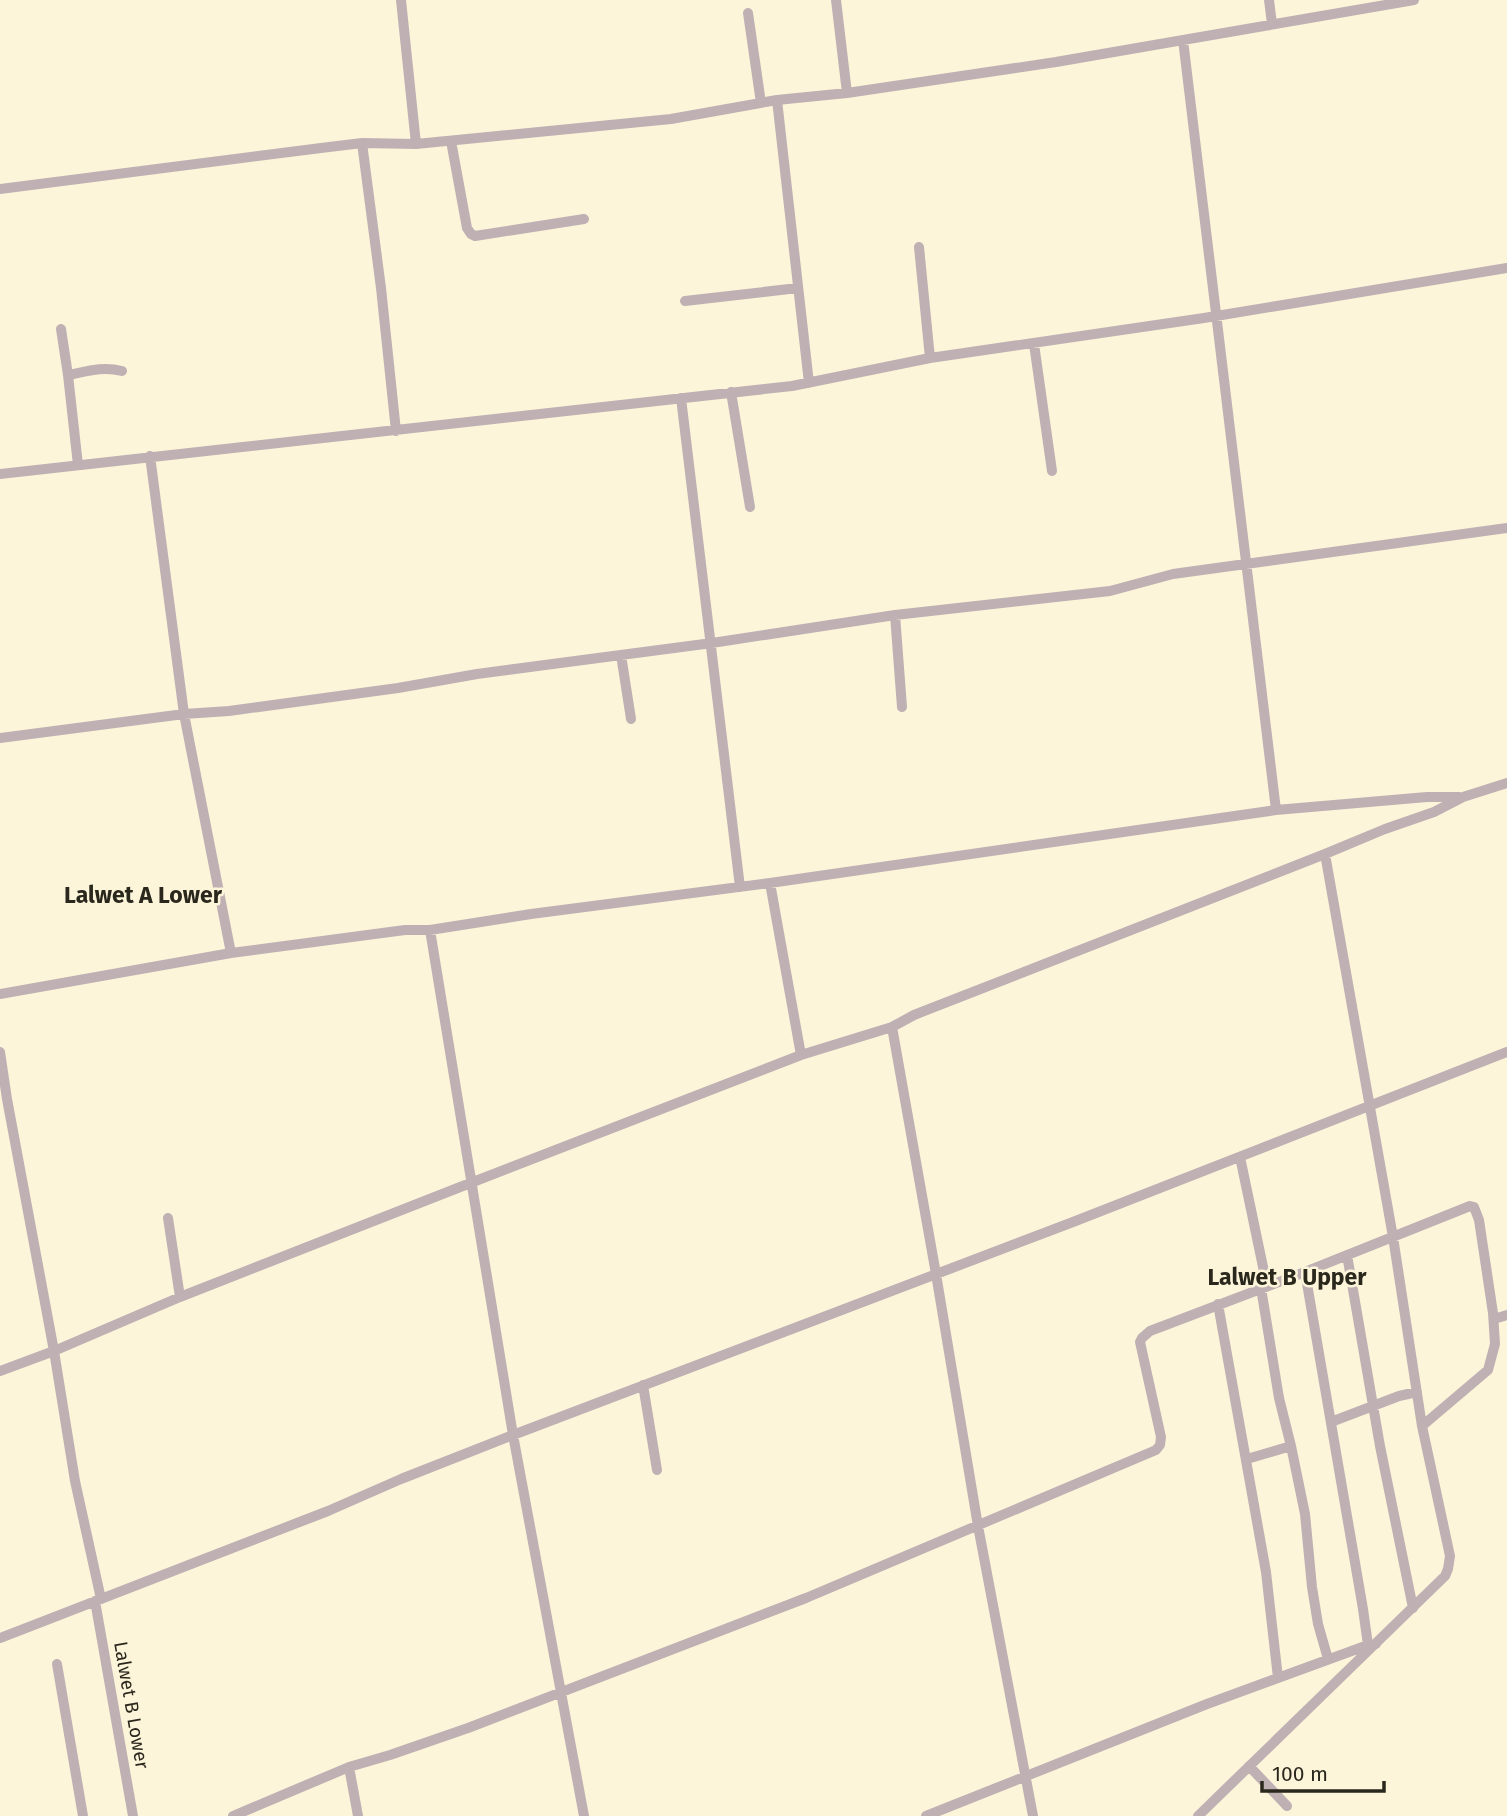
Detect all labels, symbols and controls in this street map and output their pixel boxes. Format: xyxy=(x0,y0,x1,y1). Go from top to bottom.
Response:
district label: Lalwet A Lower xyxy=(64,881,223,909)
district label: Lalwet B Upper xyxy=(1207,1263,1367,1291)
street label: Lalwet B Lower xyxy=(109,1640,154,1771)
scale bar xyxy=(1262,1750,1384,1794)
text: 100 m xyxy=(1272,1761,1328,1787)

